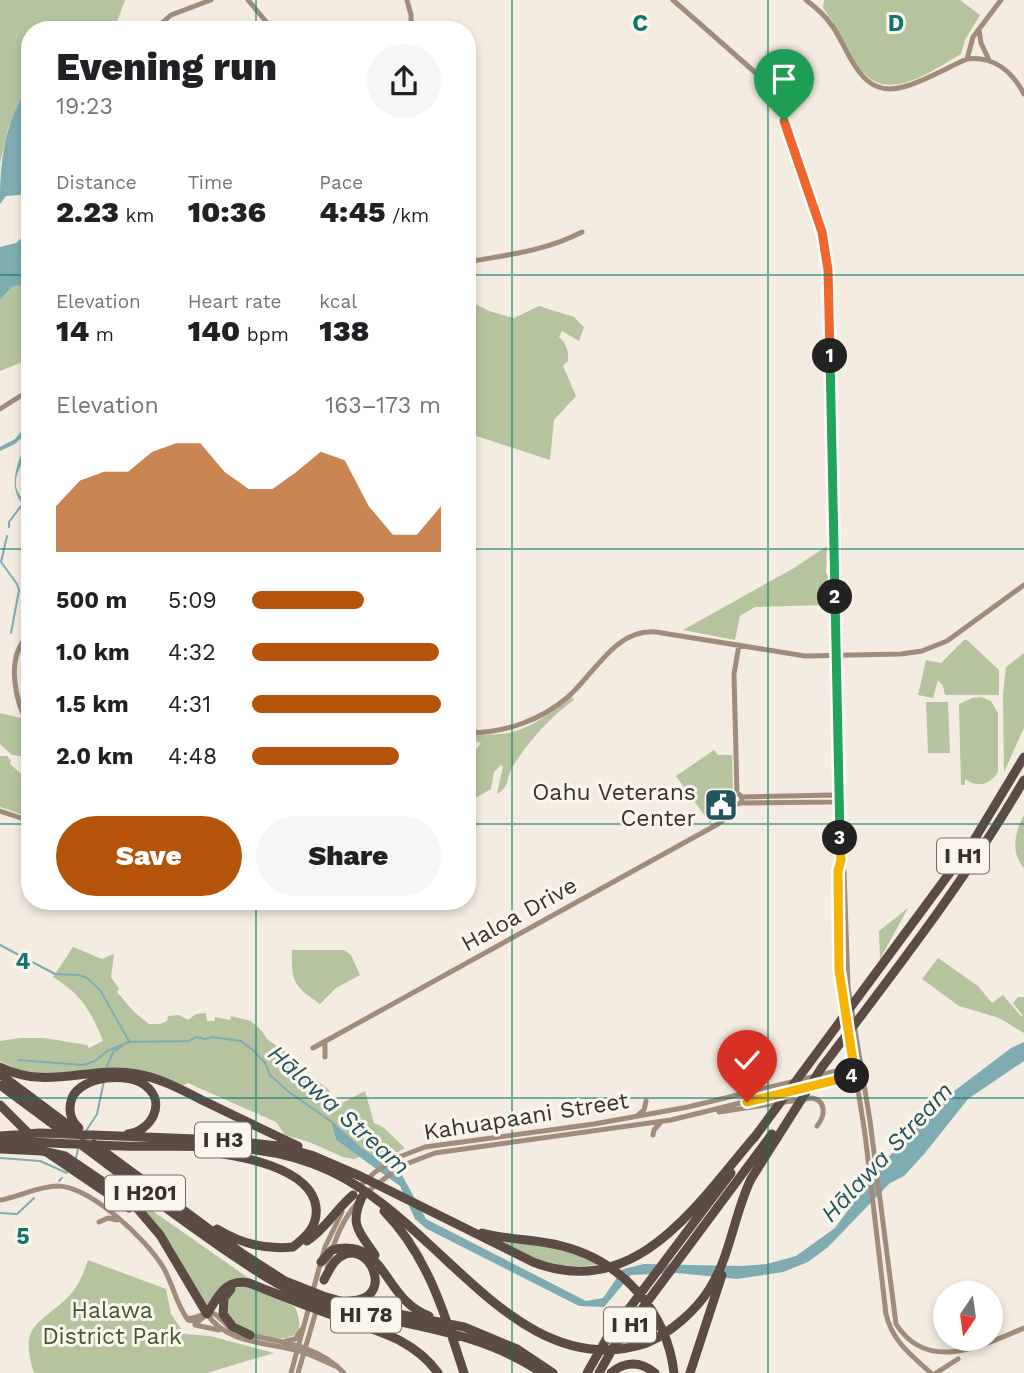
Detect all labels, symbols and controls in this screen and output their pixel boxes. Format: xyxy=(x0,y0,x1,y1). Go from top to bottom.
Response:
text: C xyxy=(632,10,648,37)
text: D xyxy=(888,10,904,37)
button: share xyxy=(367,44,441,118)
text: Evening run xyxy=(56,45,277,89)
pin xyxy=(754,49,814,121)
icon: arrive xyxy=(765,60,803,98)
text: 19:23 xyxy=(56,93,113,120)
text: Distance xyxy=(56,171,137,194)
text: Time xyxy=(188,171,233,194)
text: Pace xyxy=(319,171,363,194)
text: 2.23 xyxy=(56,194,119,229)
text: 10:36 xyxy=(188,194,266,229)
text: 4:45 xyxy=(319,194,385,229)
text: km xyxy=(119,204,154,227)
text: /km xyxy=(385,204,429,227)
text: Elevation xyxy=(56,290,141,313)
text: Heart rate xyxy=(188,290,282,313)
text: kcal xyxy=(319,290,357,313)
text: 14 xyxy=(56,313,89,348)
text: 140 xyxy=(188,313,240,348)
text: 138 xyxy=(319,313,370,348)
text: m xyxy=(89,323,114,346)
text: bpm xyxy=(240,323,289,346)
pin: 1 xyxy=(812,338,848,374)
text: 1 xyxy=(825,344,834,367)
text: Elevation xyxy=(56,392,159,419)
text: 163–173 m xyxy=(325,392,441,419)
pin: 2 xyxy=(818,580,852,614)
text: 2 xyxy=(829,585,840,608)
text: 500 m xyxy=(56,587,127,614)
text: 5:09 xyxy=(168,587,217,614)
text: 1.0 km xyxy=(56,639,130,666)
text: 4:32 xyxy=(168,639,216,666)
text: 1.5 km xyxy=(56,691,129,718)
text: 4:31 xyxy=(168,691,211,718)
text: 2.0 km xyxy=(56,743,134,770)
text: 4:48 xyxy=(168,743,217,770)
place label: Oahu Veterans Center xyxy=(532,779,696,832)
public building icon: Oahu Veterans Center xyxy=(702,786,740,824)
button: Save xyxy=(56,816,242,896)
button: Share xyxy=(256,816,441,896)
pin: 3 xyxy=(822,820,858,856)
text: 3 xyxy=(834,826,845,849)
road number: I H1 xyxy=(937,838,989,874)
street label: Haloa Drive xyxy=(457,872,582,957)
text: 4 xyxy=(16,948,31,975)
pin xyxy=(717,1030,777,1102)
water label: Hālawa Stream xyxy=(263,1039,415,1181)
icon: check xyxy=(728,1041,766,1079)
pin: 4 xyxy=(834,1058,870,1094)
text: 4 xyxy=(845,1064,858,1087)
water label: Hālawa Stream xyxy=(815,1076,959,1228)
street label: Kahuapaani Street xyxy=(422,1087,631,1146)
road number: I H3 xyxy=(195,1122,251,1158)
road number: I H201 xyxy=(105,1176,185,1210)
text: 5 xyxy=(16,1223,30,1250)
north arrow xyxy=(933,1281,1003,1351)
map controls xyxy=(933,1281,1003,1351)
park label: Halawa District Park xyxy=(42,1297,182,1350)
road number: HI 78 xyxy=(331,1298,401,1332)
road number: I H1 xyxy=(604,1308,656,1342)

